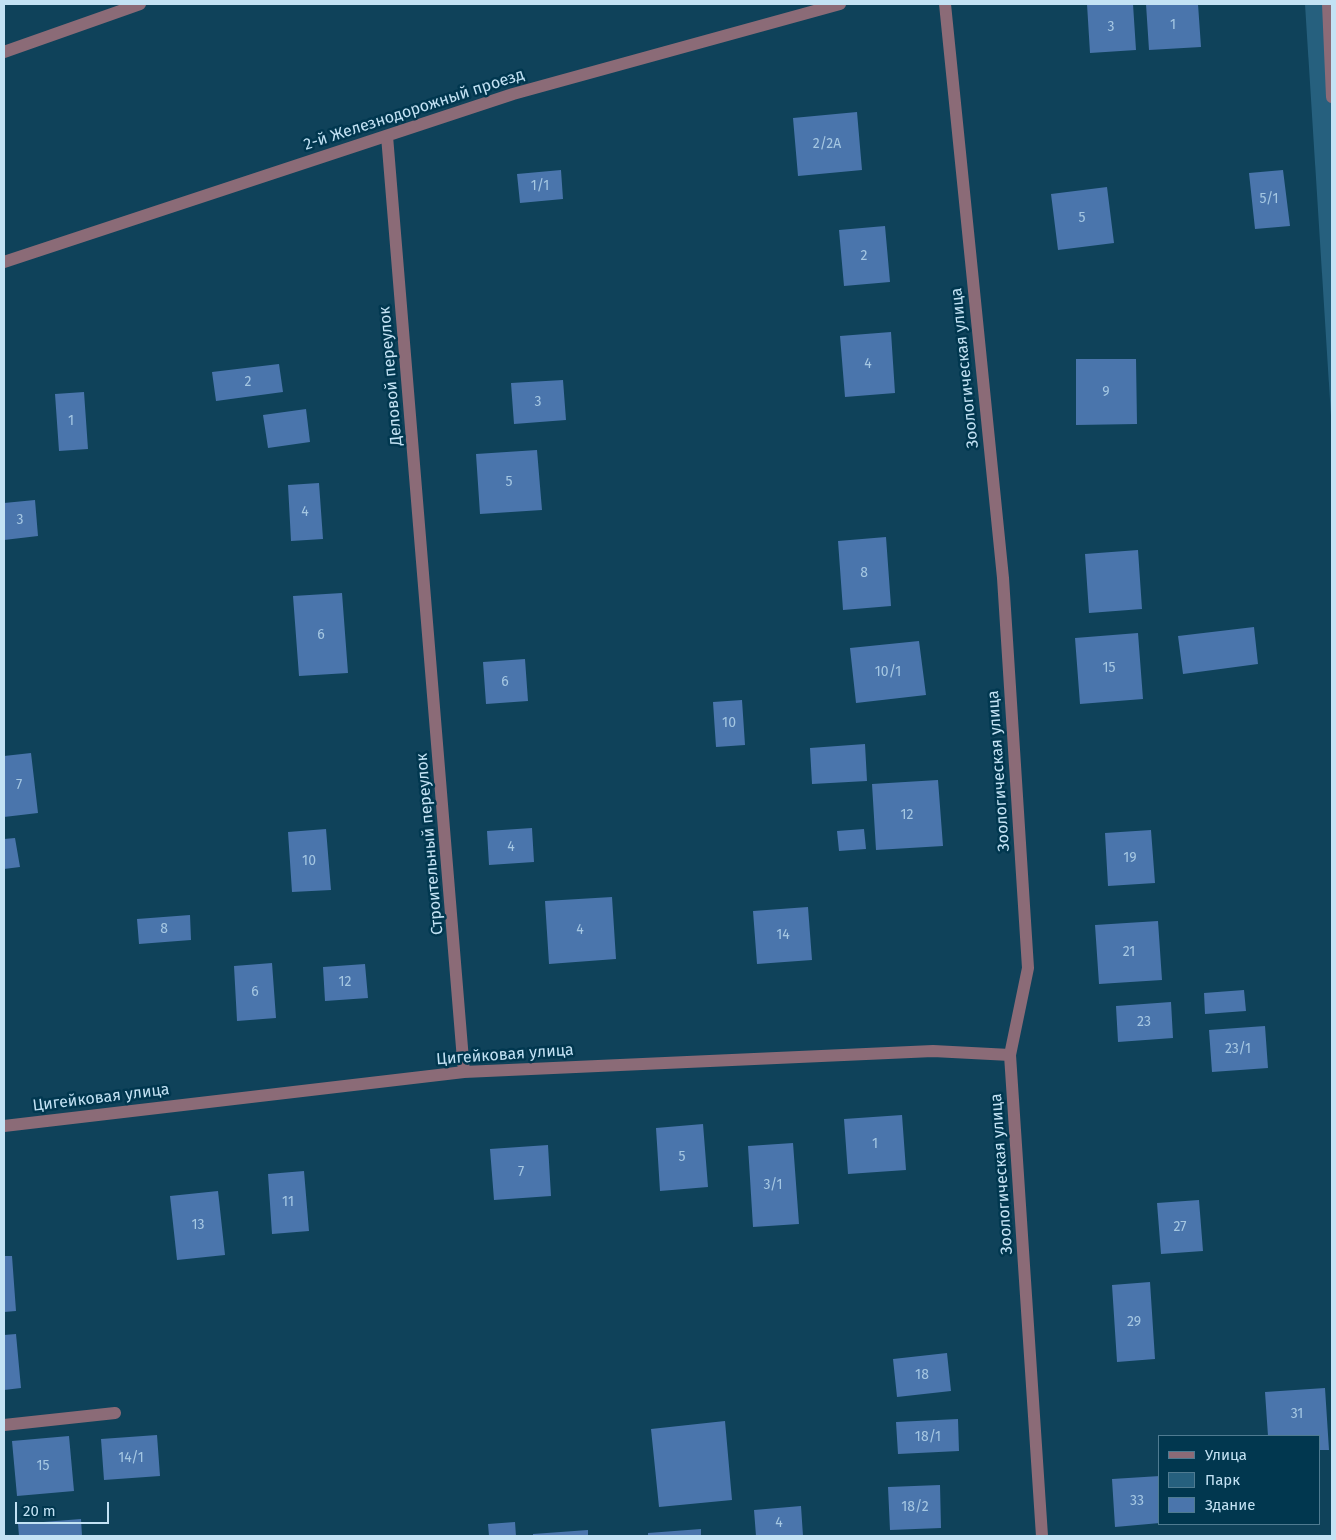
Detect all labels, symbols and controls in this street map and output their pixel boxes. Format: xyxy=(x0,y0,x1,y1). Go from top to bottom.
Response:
house number: 1 xyxy=(1170,17,1176,33)
house number: 3 xyxy=(1108,19,1114,35)
street label: 2-й Железнодорожный проезд xyxy=(301,65,527,155)
house number: 2/2А xyxy=(813,136,841,152)
house number: 1/1 xyxy=(531,178,549,194)
house number: 5/1 xyxy=(1259,191,1279,207)
house number: 5 xyxy=(1078,210,1086,226)
house number: 2 xyxy=(861,248,867,264)
street label: Зоологическая улица xyxy=(947,287,983,449)
street label: Деловой переулок xyxy=(375,305,407,447)
house number: 4 xyxy=(864,356,872,372)
house number: 2 xyxy=(245,374,251,390)
house number: 9 xyxy=(1102,384,1110,400)
house number: 3 xyxy=(535,394,541,410)
house number: 1 xyxy=(68,413,74,429)
house number: 5 xyxy=(505,474,513,490)
house number: 4 xyxy=(301,504,309,520)
house number: 3 xyxy=(17,512,23,528)
house number: 8 xyxy=(860,565,868,581)
house number: 6 xyxy=(317,627,325,643)
house number: 15 xyxy=(1102,660,1116,676)
house number: 10/1 xyxy=(875,664,901,680)
house number: 6 xyxy=(501,674,509,690)
street label: Зоологическая улица xyxy=(984,690,1014,852)
house number: 10 xyxy=(722,715,736,731)
street label: Строительный переулок xyxy=(412,752,448,936)
house number: 7 xyxy=(16,777,22,793)
house number: 12 xyxy=(901,807,913,823)
house number: 4 xyxy=(507,839,515,855)
house number: 19 xyxy=(1123,850,1137,866)
house number: 10 xyxy=(302,853,316,869)
house number: 8 xyxy=(160,921,168,937)
house number: 4 xyxy=(576,922,584,938)
house number: 14 xyxy=(776,927,790,943)
house number: 21 xyxy=(1123,944,1135,960)
house number: 12 xyxy=(339,974,351,990)
house number: 6 xyxy=(251,984,259,1000)
house number: 23 xyxy=(1137,1014,1151,1030)
street label: Цигейковая улица xyxy=(436,1041,574,1069)
house number: 23/1 xyxy=(1225,1041,1251,1057)
street label: Цигейковая улица xyxy=(31,1080,171,1116)
street label: Зоологическая улица xyxy=(987,1093,1017,1255)
house number: 1 xyxy=(872,1136,878,1152)
house number: 5 xyxy=(678,1149,686,1165)
house number: 7 xyxy=(518,1164,524,1180)
house number: 3/1 xyxy=(763,1177,783,1193)
house number: 11 xyxy=(282,1194,294,1210)
house number: 13 xyxy=(191,1217,205,1233)
house number: 27 xyxy=(1173,1219,1187,1235)
house number: 29 xyxy=(1127,1314,1141,1330)
house number: 18 xyxy=(915,1367,929,1383)
house number: 31 xyxy=(1291,1406,1303,1422)
house number: 18/1 xyxy=(915,1429,941,1445)
legend xyxy=(1158,1435,1321,1525)
text: Улица xyxy=(1205,1446,1247,1464)
house number: 14/1 xyxy=(118,1450,144,1466)
house number: 15 xyxy=(36,1458,50,1474)
text: Парк xyxy=(1205,1471,1240,1489)
scale bar xyxy=(18,1492,111,1524)
house number: 33 xyxy=(1130,1493,1144,1509)
text: Здание xyxy=(1205,1496,1255,1514)
house number: 18/2 xyxy=(901,1499,929,1515)
text: 20 m xyxy=(23,1502,56,1520)
house number: 4 xyxy=(775,1515,783,1531)

